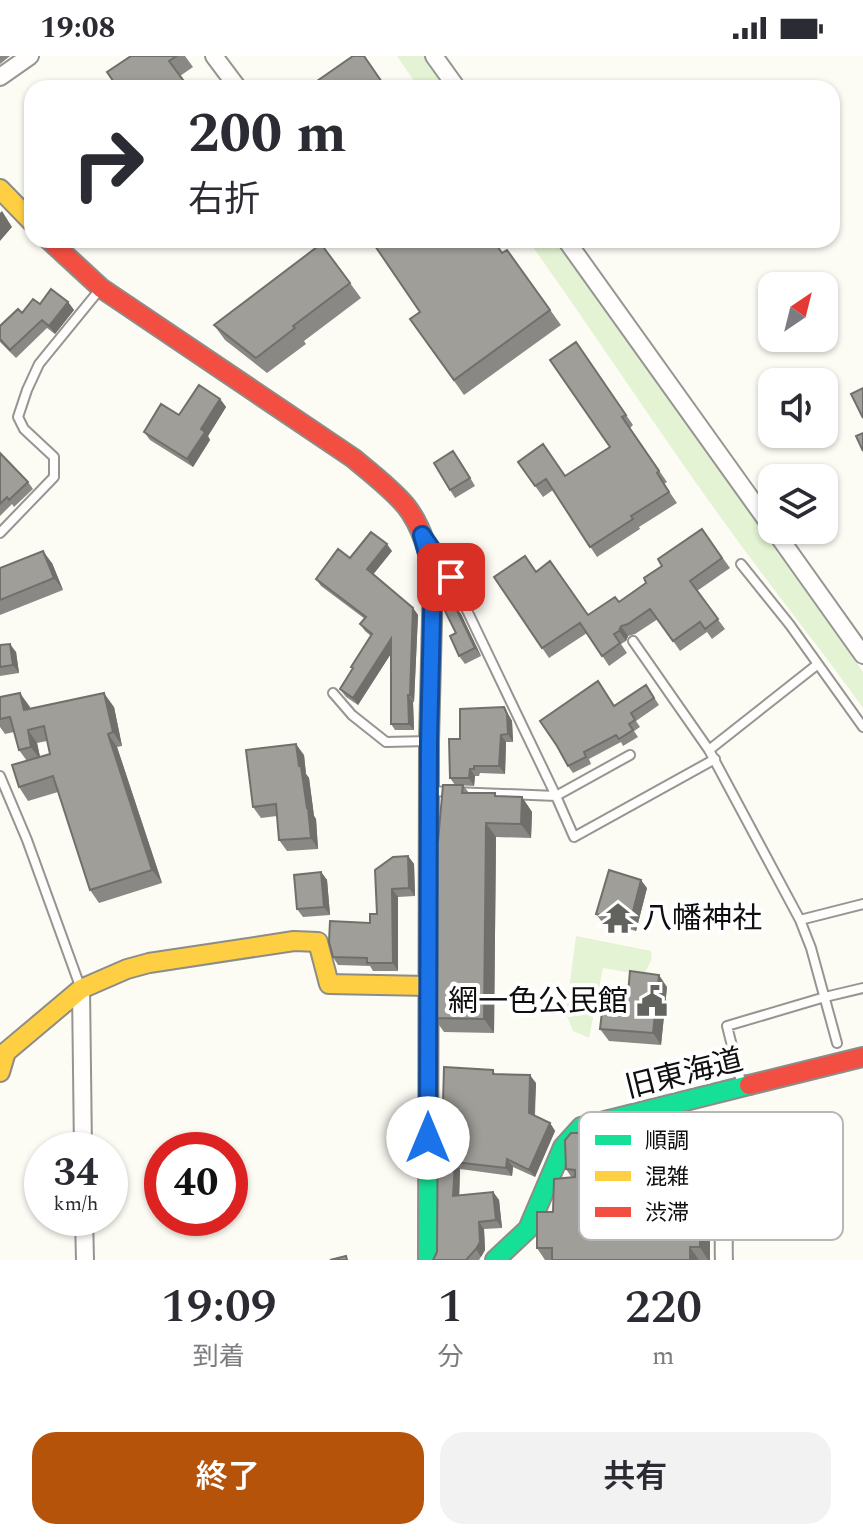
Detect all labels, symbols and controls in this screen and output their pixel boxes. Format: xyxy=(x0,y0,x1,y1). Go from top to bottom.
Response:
text: 19:08 xyxy=(40,5,115,51)
text: 200 m xyxy=(188,92,347,177)
icon: right xyxy=(56,112,160,216)
text: 右折 xyxy=(188,173,260,228)
north arrow xyxy=(758,272,838,352)
map controls xyxy=(758,272,838,544)
button: sound xyxy=(758,368,838,448)
button: layers xyxy=(758,464,838,544)
pin xyxy=(417,543,485,611)
icon: arrive xyxy=(429,555,473,599)
place label: 八幡神社 xyxy=(642,896,762,942)
temple icon: 八幡神社 xyxy=(601,901,635,935)
place label: 網一色公民館 xyxy=(448,979,628,1025)
public building icon: 網一色公民館 xyxy=(635,984,669,1018)
street label: 旧東海道 xyxy=(620,1037,748,1111)
position arrow xyxy=(386,1096,470,1180)
legend xyxy=(579,1112,843,1240)
text: 順調 xyxy=(645,1125,689,1158)
speed limit sign: 40 xyxy=(144,1132,248,1236)
text: 34 xyxy=(54,1143,98,1204)
text: 混雑 xyxy=(645,1161,689,1194)
text: km/h xyxy=(54,1189,99,1219)
text: 渋滞 xyxy=(645,1197,689,1230)
text: 19:09 xyxy=(161,1270,277,1343)
text: 1 xyxy=(438,1270,463,1343)
text: 220 xyxy=(625,1271,702,1344)
text: m xyxy=(652,1336,674,1376)
text: 到着 xyxy=(193,1337,245,1377)
text: 分 xyxy=(438,1337,464,1377)
button: 終了 xyxy=(32,1432,424,1524)
button: 共有 xyxy=(440,1432,831,1524)

